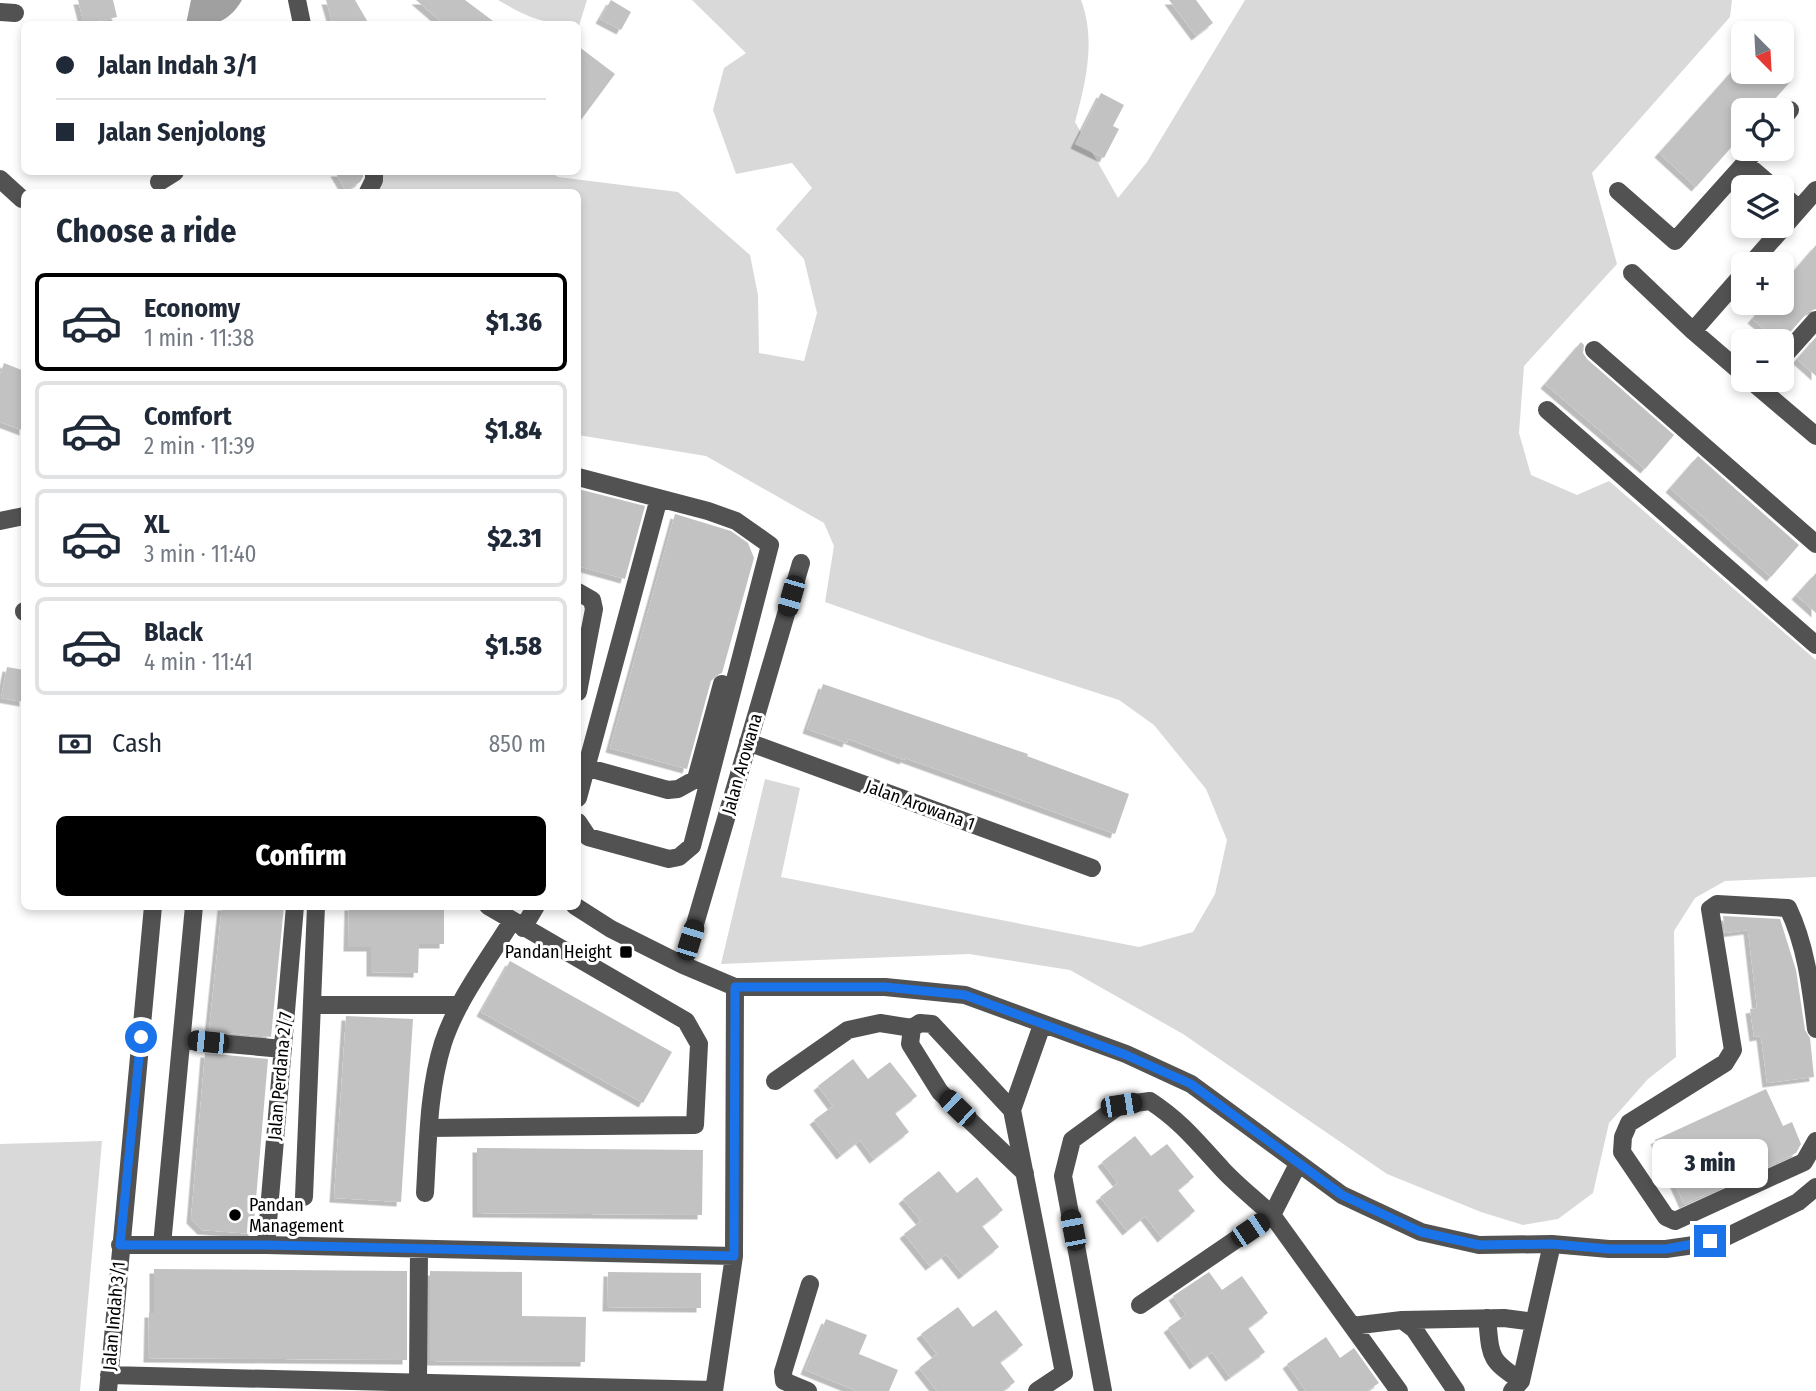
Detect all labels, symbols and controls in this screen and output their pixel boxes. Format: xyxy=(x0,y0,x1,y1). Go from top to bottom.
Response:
north arrow xyxy=(1731,21,1794,84)
map controls xyxy=(1731,21,1794,392)
text: Jalan Indah 3/1 xyxy=(98,50,257,81)
button: locate xyxy=(1731,98,1794,161)
text: Jalan Senjolong xyxy=(98,117,265,148)
button: layers xyxy=(1731,175,1794,238)
text: Choose a ride xyxy=(56,212,237,250)
button: + xyxy=(1731,252,1794,315)
icon: car xyxy=(60,291,123,354)
text: Economy xyxy=(144,293,240,324)
text: $1.36 xyxy=(486,307,542,338)
text: 1 min · 11:38 xyxy=(144,324,254,352)
button: − xyxy=(1731,329,1794,392)
icon: car xyxy=(60,399,123,462)
text: Comfort xyxy=(144,401,232,432)
text: $1.84 xyxy=(485,415,542,446)
text: 2 min · 11:39 xyxy=(144,432,255,460)
icon: car xyxy=(60,507,123,570)
text: XL xyxy=(144,509,170,540)
text: $2.31 xyxy=(487,523,542,554)
text: 3 min · 11:40 xyxy=(144,540,257,568)
car xyxy=(776,573,807,619)
icon: car xyxy=(60,615,123,678)
text: Black xyxy=(144,617,203,648)
text: $1.58 xyxy=(485,631,542,662)
text: 4 min · 11:41 xyxy=(144,648,253,676)
street label: Jalan Arowana xyxy=(717,711,767,817)
icon: cash xyxy=(56,725,94,763)
text: Cash xyxy=(112,728,162,759)
text: 850 m xyxy=(489,730,546,758)
street label: Jalan Arowana 1 xyxy=(862,775,978,835)
button: Confirm xyxy=(56,816,546,896)
car xyxy=(674,917,707,963)
place label: Pandan Height xyxy=(505,941,612,963)
marker: Pandan Height xyxy=(618,944,634,960)
street label: Jalan Perdana 2/7 xyxy=(263,1011,297,1141)
route start xyxy=(125,1021,157,1053)
car xyxy=(187,1029,230,1055)
car xyxy=(935,1086,980,1130)
car xyxy=(1099,1091,1144,1119)
callout: 3 min xyxy=(1652,1140,1768,1188)
text: 3 min xyxy=(1684,1149,1736,1177)
place label: Pandan Management xyxy=(249,1194,344,1237)
marker: Pandan Management xyxy=(227,1207,243,1223)
car xyxy=(1059,1207,1088,1253)
car xyxy=(1227,1210,1274,1250)
route end xyxy=(1694,1225,1726,1257)
street label: Jalan Indah 3/1 xyxy=(98,1261,130,1371)

